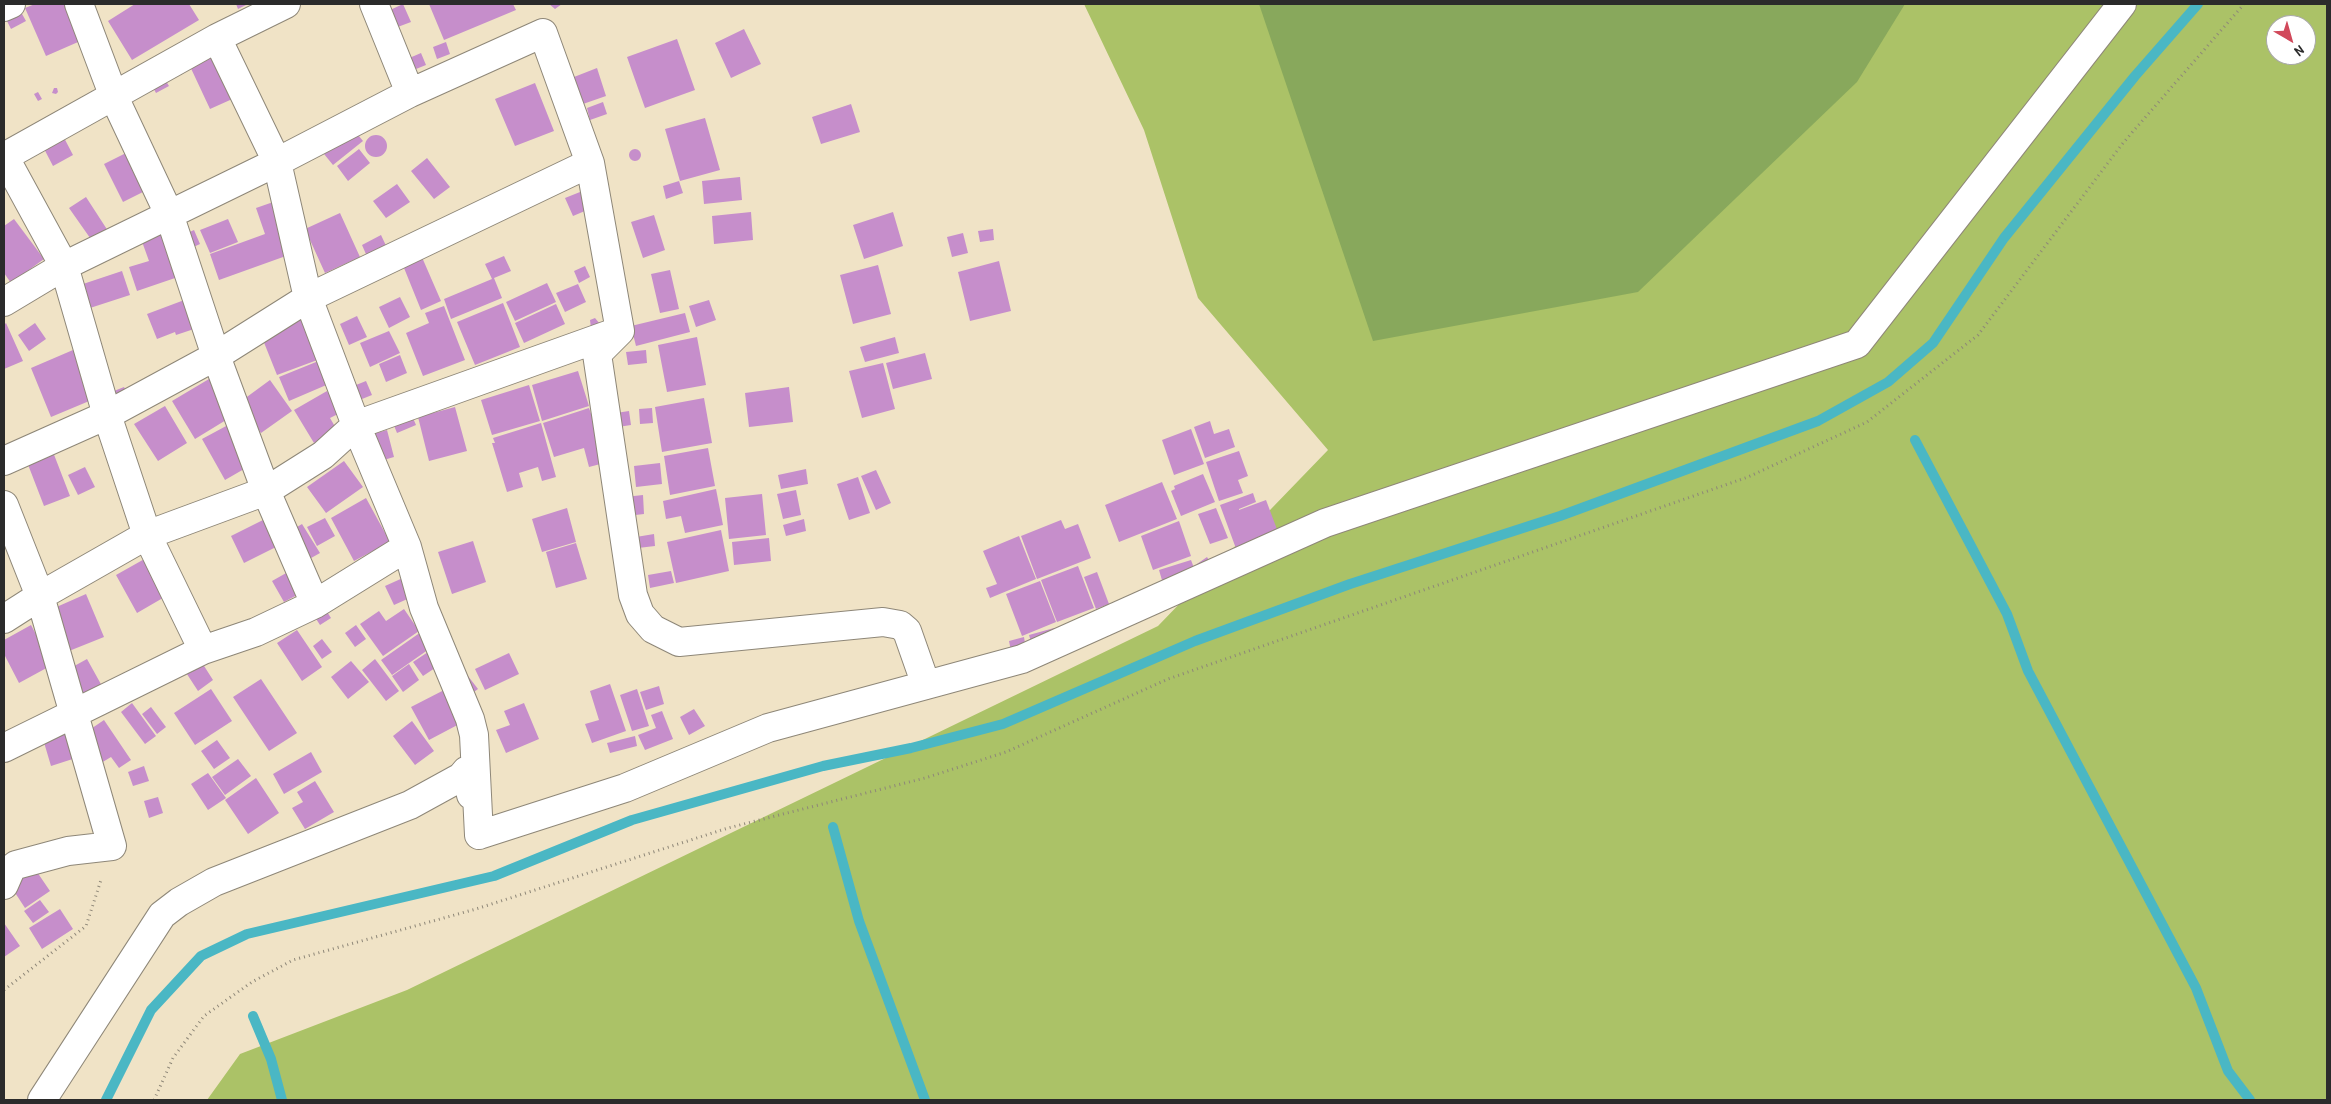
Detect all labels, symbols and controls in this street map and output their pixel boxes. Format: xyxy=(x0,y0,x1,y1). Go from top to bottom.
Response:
north arrow xyxy=(2266,15,2316,65)
text: N xyxy=(2291,42,2309,61)

